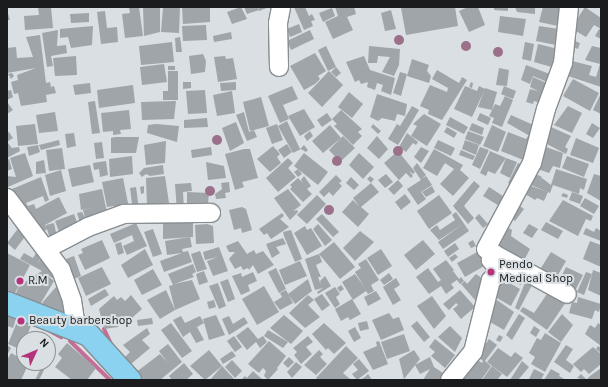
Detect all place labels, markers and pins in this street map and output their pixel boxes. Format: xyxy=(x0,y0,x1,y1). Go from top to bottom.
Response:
place label: Pendo Medical Shop xyxy=(499,258,573,286)
marker: Pendo Medical Shop xyxy=(486,267,496,277)
place label: R.M xyxy=(28,274,48,288)
marker: R.M xyxy=(15,276,25,286)
place label: Beauty barbershop xyxy=(29,314,132,328)
marker: Beauty barbershop xyxy=(16,316,26,326)

